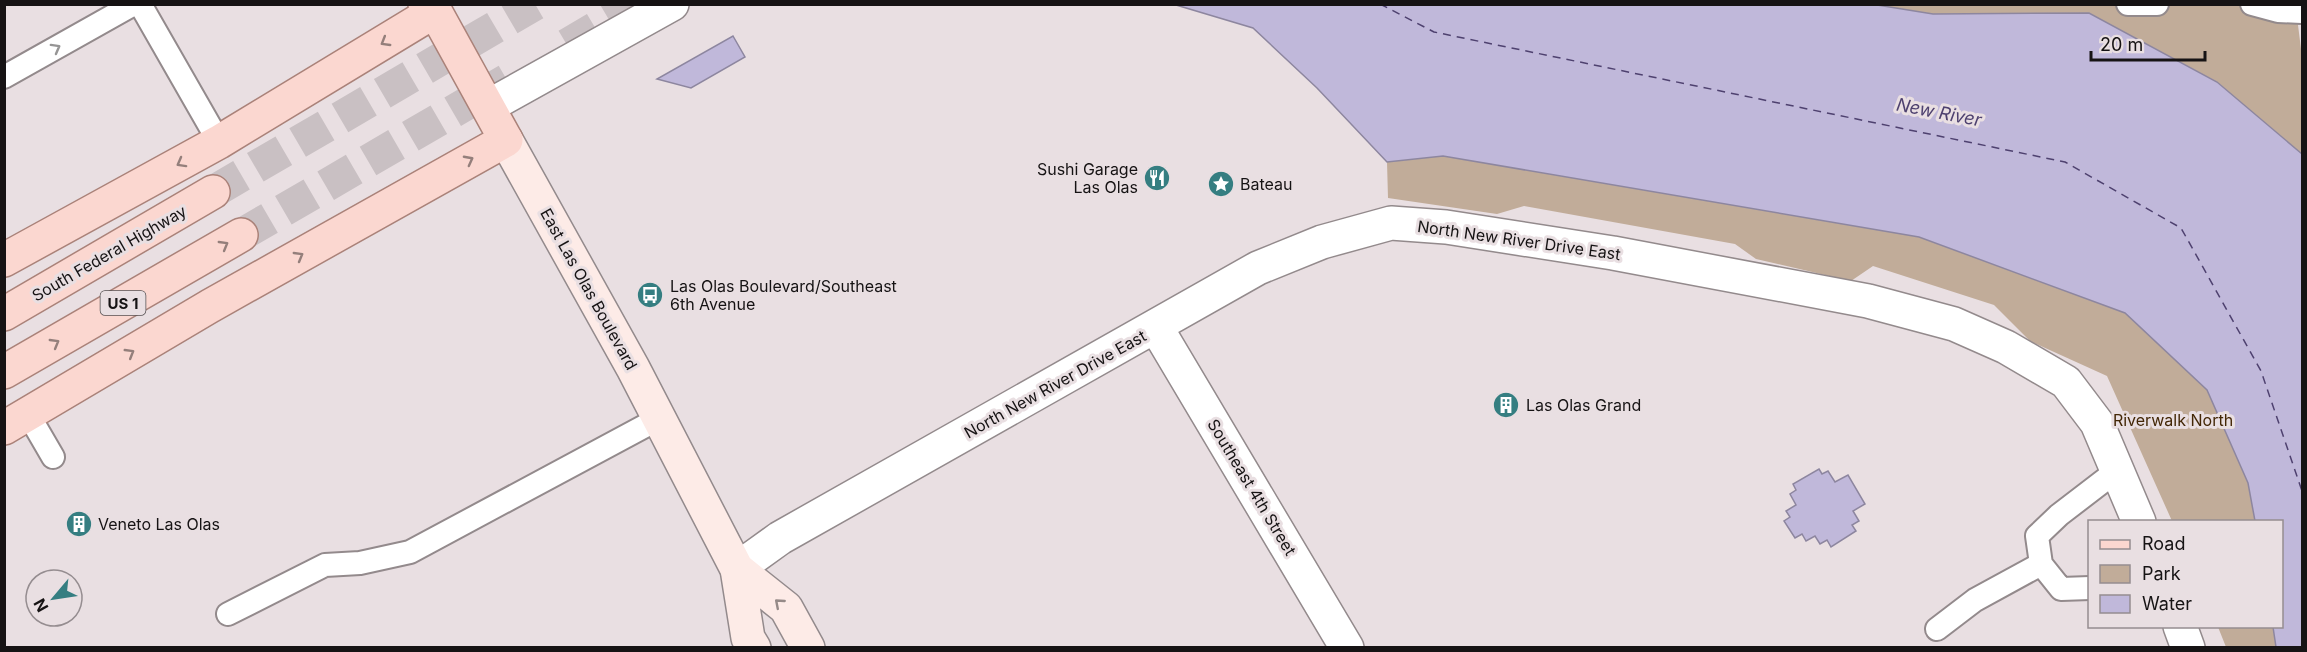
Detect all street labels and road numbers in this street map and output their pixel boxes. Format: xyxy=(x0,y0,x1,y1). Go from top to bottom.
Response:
street label: South Federal Highway xyxy=(28,201,190,305)
street label: East Las Olas Boulevard xyxy=(536,205,642,373)
street label: North New River Drive East xyxy=(1416,216,1622,264)
road number: US 1 xyxy=(100,291,146,315)
street label: North New River Drive East xyxy=(961,326,1149,442)
street label: Southeast 4th Street xyxy=(1203,415,1301,559)

